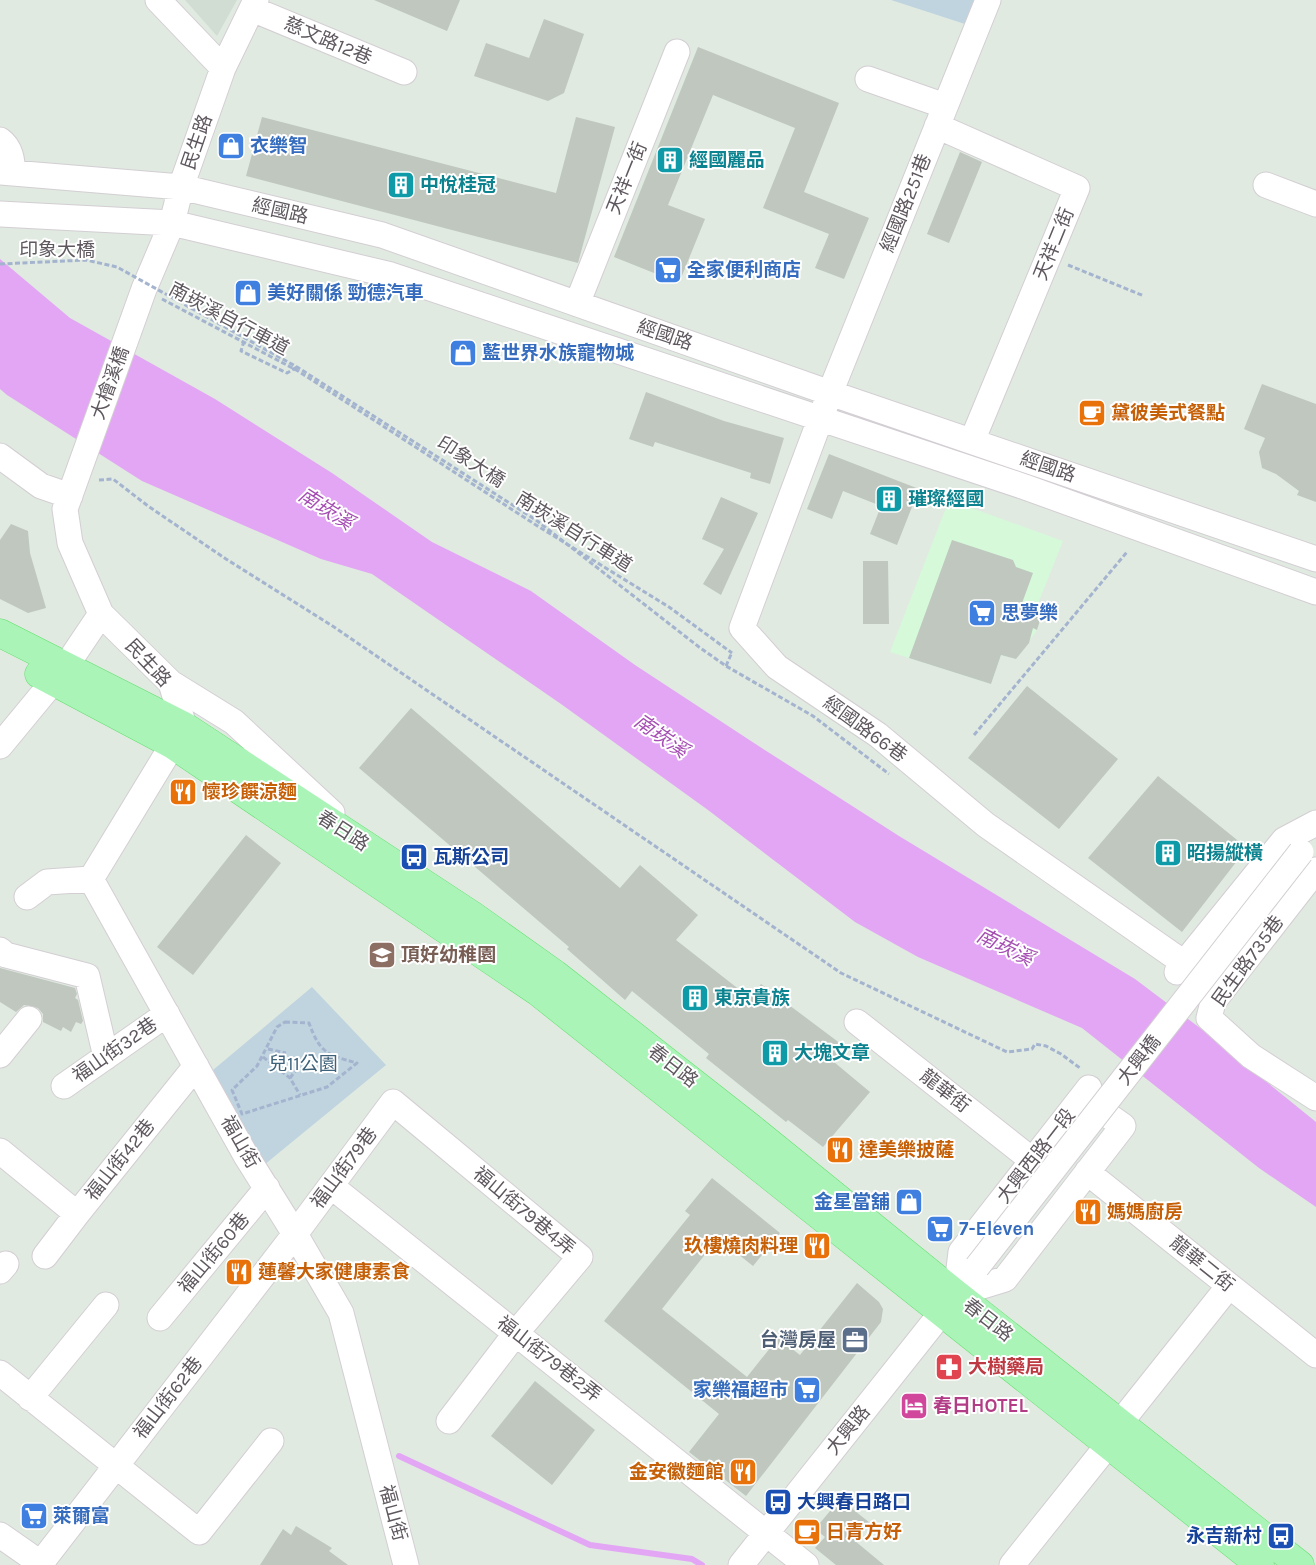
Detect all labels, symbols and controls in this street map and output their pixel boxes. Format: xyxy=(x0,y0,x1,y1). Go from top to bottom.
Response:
street label: 慈文路12巷 xyxy=(281,13,375,69)
street label: 民生路 xyxy=(177,111,217,173)
shop icon: 衣樂智 xyxy=(216,131,246,161)
place label: 衣樂智 xyxy=(250,135,307,157)
street label: 天祥一街 xyxy=(603,139,651,217)
building icon: 經國麗品 xyxy=(655,145,685,175)
place label: 經國麗品 xyxy=(689,149,765,171)
street label: 經國路251巷 xyxy=(876,151,936,255)
building icon: 中悅桂冠 xyxy=(386,170,416,200)
place label: 中悅桂冠 xyxy=(420,174,496,196)
street label: 經國路 xyxy=(250,194,310,228)
street label: 天祥二街 xyxy=(1030,205,1078,283)
street label: 印象大橋 xyxy=(19,239,95,261)
supermarket icon: 全家便利商店 xyxy=(653,255,683,285)
place label: 全家便利商店 xyxy=(687,259,801,281)
street label: 南崁溪自行車道 xyxy=(165,278,293,360)
shop icon: 美好關係 勁德汽車 xyxy=(233,278,263,308)
place label: 美好關係 勁德汽車 xyxy=(267,282,424,304)
street label: 經國路 xyxy=(634,315,696,355)
shop icon: 藍世界水族寵物城 xyxy=(448,338,478,368)
place label: 藍世界水族寵物城 xyxy=(482,342,634,364)
street label: 大檜溪橋 xyxy=(87,344,133,422)
cafe icon: 黛彼美式餐點 xyxy=(1077,398,1107,428)
place label: 黛彼美式餐點 xyxy=(1111,402,1225,424)
street label: 印象大橋 xyxy=(433,432,509,492)
street label: 經國路 xyxy=(1017,447,1079,487)
water label: 南崁溪 xyxy=(294,483,360,536)
building icon: 璀璨經國 xyxy=(874,484,904,514)
street label: 南崁溪自行車道 xyxy=(512,487,636,577)
place label: 璀璨經國 xyxy=(908,488,984,510)
supermarket icon: 思夢樂 xyxy=(967,598,997,628)
place label: 思夢樂 xyxy=(1001,602,1058,624)
street label: 民生路 xyxy=(121,635,175,691)
street label: 經國路66巷 xyxy=(819,691,911,767)
water label: 南崁溪 xyxy=(630,709,695,764)
restaurant icon: 懷珍饌涼麵 xyxy=(168,777,198,807)
place label: 懷珍饌涼麵 xyxy=(202,781,297,803)
street label: 春日路 xyxy=(313,806,373,856)
building icon: 昭揚縱橫 xyxy=(1153,838,1183,868)
bus stop icon: 瓦斯公司 xyxy=(399,842,429,872)
place label: 昭揚縱橫 xyxy=(1187,842,1263,864)
place label: 瓦斯公司 xyxy=(433,846,509,868)
street label: 民生路735巷 xyxy=(1208,911,1288,1011)
water label: 南崁溪 xyxy=(973,924,1040,972)
school or university icon: 頂好幼稚園 xyxy=(367,940,397,970)
place label: 頂好幼稚園 xyxy=(401,944,496,966)
building icon: 東京貴族 xyxy=(680,983,710,1013)
place label: 東京貴族 xyxy=(714,987,790,1009)
street label: 福山街32巷 xyxy=(68,1013,162,1087)
street label: 大興橋 xyxy=(1113,1031,1165,1089)
building icon: 大塊文章 xyxy=(760,1038,790,1068)
street label: 春日路 xyxy=(644,1040,702,1092)
place label: 大塊文章 xyxy=(794,1042,870,1064)
park label: 兒11公園 xyxy=(268,1053,338,1075)
street label: 龍華街 xyxy=(916,1065,974,1117)
street label: 大興西路一段 xyxy=(992,1104,1080,1208)
street label: 福山街 xyxy=(216,1112,264,1172)
street label: 福山街42巷 xyxy=(81,1115,159,1205)
street label: 福山街79巷 xyxy=(306,1123,382,1213)
restaurant icon: 達美樂披薩 xyxy=(825,1135,855,1165)
place label: 達美樂披薩 xyxy=(859,1139,954,1161)
street label: 福山街79巷4弄 xyxy=(469,1162,579,1260)
shop icon: 金星當舖 xyxy=(894,1187,924,1217)
place label: 金星當舖 xyxy=(814,1191,890,1213)
restaurant icon: 媽媽廚房 xyxy=(1073,1197,1103,1227)
place label: 媽媽廚房 xyxy=(1107,1201,1183,1223)
street label: 福山街60巷 xyxy=(174,1208,254,1298)
supermarket icon: 7-Eleven xyxy=(925,1214,955,1244)
place label: 7-Eleven xyxy=(959,1218,1034,1240)
restaurant icon: 玖樓燒肉料理 xyxy=(802,1231,832,1261)
street label: 龍華二街 xyxy=(1166,1232,1238,1296)
place label: 玖樓燒肉料理 xyxy=(684,1235,798,1257)
restaurant icon: 蓮馨大家健康素食 xyxy=(224,1257,254,1287)
place label: 蓮馨大家健康素食 xyxy=(258,1261,410,1283)
street label: 春日路 xyxy=(959,1294,1017,1346)
street label: 福山街79巷2弄 xyxy=(493,1312,605,1406)
office icon: 台灣房屋 xyxy=(840,1325,870,1355)
place label: 台灣房屋 xyxy=(760,1329,836,1351)
pharmacy icon: 大樹藥局 xyxy=(934,1352,964,1382)
street label: 福山街62巷 xyxy=(129,1353,207,1443)
place label: 大樹藥局 xyxy=(968,1356,1044,1378)
supermarket icon: 家樂福超市 xyxy=(792,1375,822,1405)
place label: 家樂福超市 xyxy=(693,1379,788,1401)
hotel icon: 春日HOTEL xyxy=(899,1391,929,1421)
place label: 春日HOTEL xyxy=(933,1395,1029,1417)
street label: 大興路 xyxy=(822,1401,874,1459)
restaurant icon: 金安徽麵館 xyxy=(728,1457,758,1487)
place label: 金安徽麵館 xyxy=(629,1461,724,1483)
street label: 福山街 xyxy=(375,1483,411,1543)
bus stop icon: 大興春日路口 xyxy=(763,1487,793,1517)
place label: 大興春日路口 xyxy=(797,1491,911,1513)
supermarket icon: 萊爾富 xyxy=(19,1501,49,1531)
place label: 萊爾富 xyxy=(53,1505,110,1527)
cafe icon: 日青方好 xyxy=(792,1517,822,1547)
place label: 日青方好 xyxy=(826,1521,902,1543)
bus stop icon: 永吉新村 xyxy=(1266,1521,1296,1551)
place label: 永吉新村 xyxy=(1186,1525,1262,1547)

